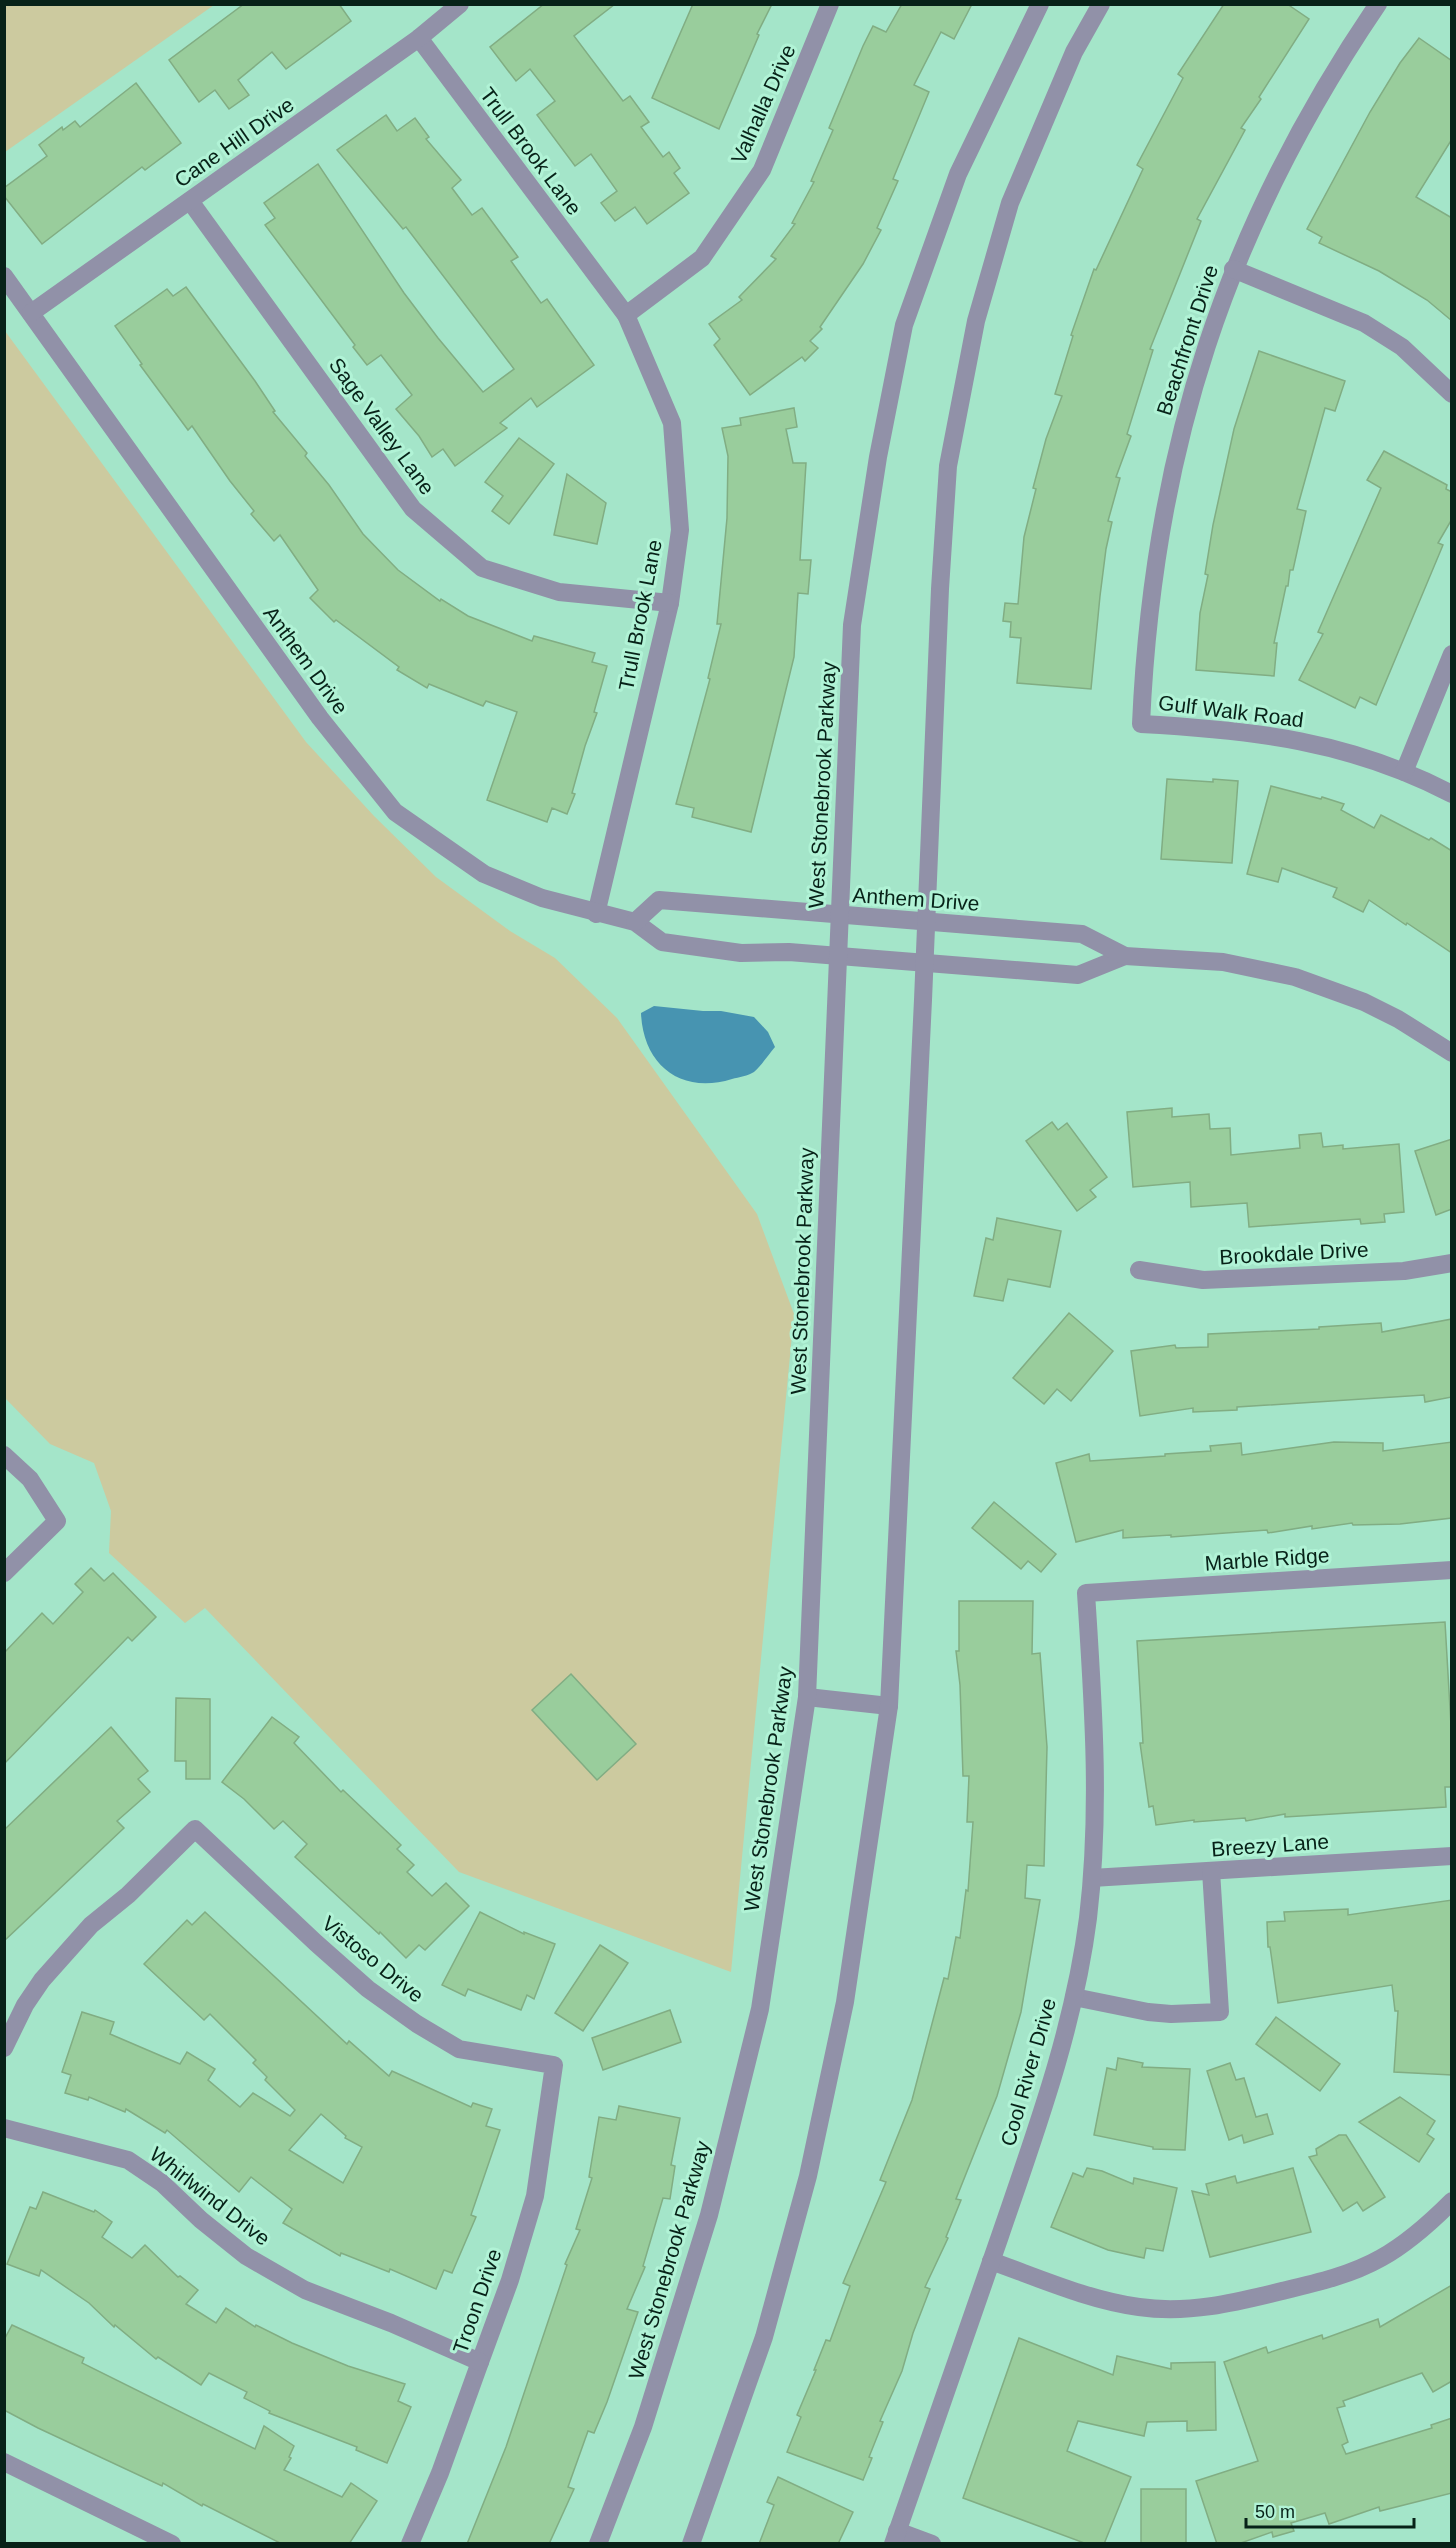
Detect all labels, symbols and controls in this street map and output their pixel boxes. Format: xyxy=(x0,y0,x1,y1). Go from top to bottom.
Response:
street label: Valhalla Drive xyxy=(726,41,800,167)
street label: Trull Brook Lane xyxy=(476,83,586,219)
street label: Cane Hill Drive xyxy=(170,92,298,192)
street label: Beachfront Drive xyxy=(1152,262,1222,418)
street label: Sage Valley Lane xyxy=(325,353,439,499)
street label: Trull Brook Lane xyxy=(614,538,666,692)
street label: Anthem Drive xyxy=(259,602,353,718)
street label: West Stonebrook Parkway xyxy=(804,661,840,909)
street label: Gulf Walk Road xyxy=(1157,691,1305,731)
street label: Anthem Drive xyxy=(852,883,980,915)
street label: West Stonebrook Parkway xyxy=(786,1147,818,1395)
street label: Brookdale Drive xyxy=(1219,1238,1369,1268)
street label: Marble Ridge xyxy=(1204,1543,1330,1575)
street label: West Stonebrook Parkway xyxy=(739,1665,797,1913)
street label: Breezy Lane xyxy=(1210,1829,1330,1861)
street label: Vistoso Drive xyxy=(318,1911,428,2007)
street label: Cool River Drive xyxy=(996,1995,1060,2149)
street label: West Stonebrook Parkway xyxy=(624,2138,714,2382)
street label: Whirlwind Drive xyxy=(145,2142,275,2250)
street label: Troon Drive xyxy=(448,2246,506,2356)
scale bar xyxy=(1246,2491,1414,2529)
text: 50 m xyxy=(1255,2502,1295,2522)

